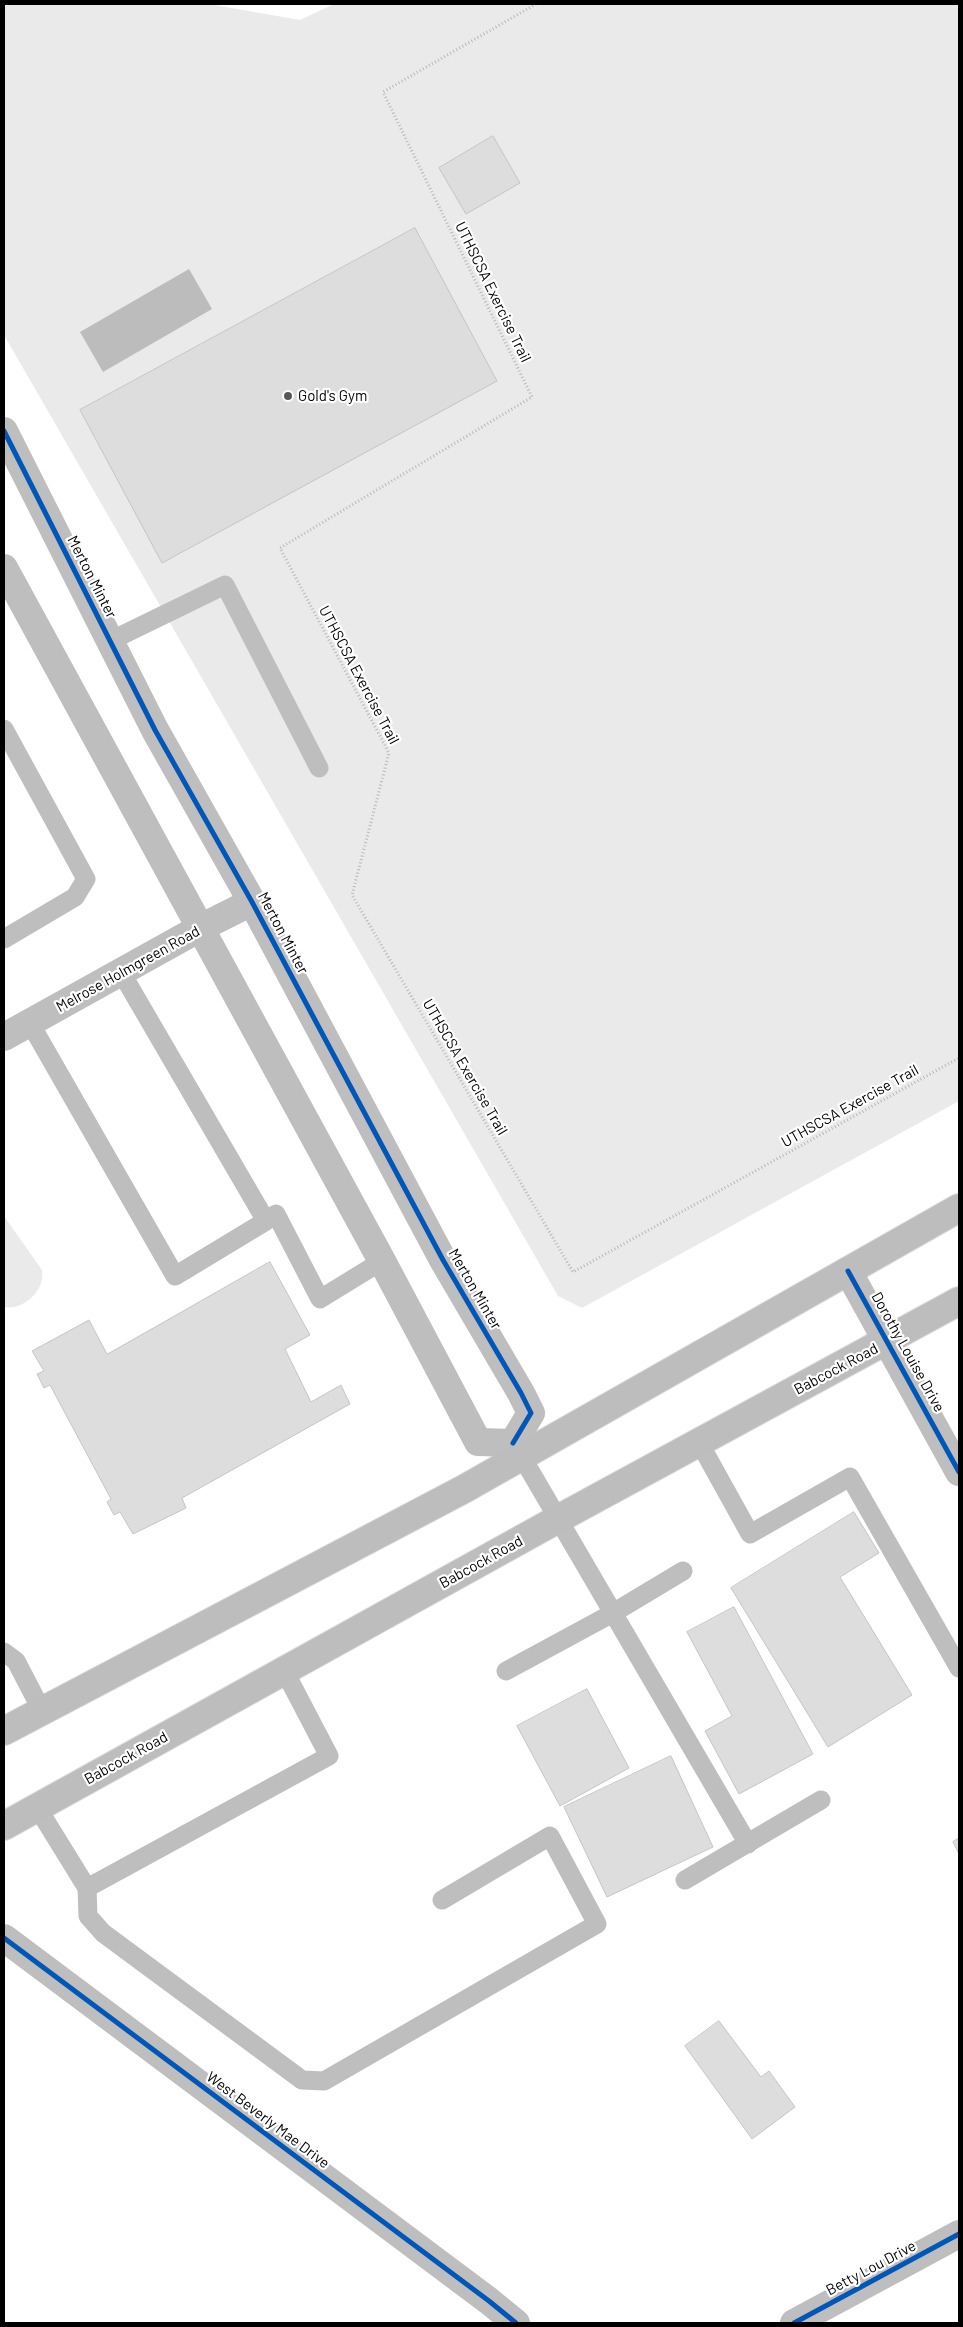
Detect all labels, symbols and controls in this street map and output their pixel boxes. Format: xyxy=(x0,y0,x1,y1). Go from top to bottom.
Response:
street label: UTHSCSA Exercise Trail xyxy=(451,219,535,365)
place label: Gold's Gym xyxy=(298,387,367,405)
marker: Gold's Gym xyxy=(282,390,294,402)
street label: Merton Minter xyxy=(64,533,120,621)
street label: UTHSCSA Exercise Trail xyxy=(315,603,403,747)
street label: Merton Minter xyxy=(254,889,312,977)
street label: Melrose Holmgreen Road xyxy=(53,922,203,1016)
street label: UTHSCSA Exercise Trail xyxy=(419,996,511,1138)
street label: UTHSCSA Exercise Trail xyxy=(778,1061,922,1151)
street label: Merton Minter xyxy=(445,1245,505,1333)
street label: Dorothy Louise Drive xyxy=(868,1289,948,1415)
street label: Babcock Road xyxy=(791,1339,881,1399)
street label: Babcock Road xyxy=(436,1532,526,1592)
street label: Babcock Road xyxy=(81,1728,171,1788)
street label: West Beverly Mae Drive xyxy=(203,2068,333,2172)
street label: Betty Lou Drive xyxy=(823,2237,919,2299)

